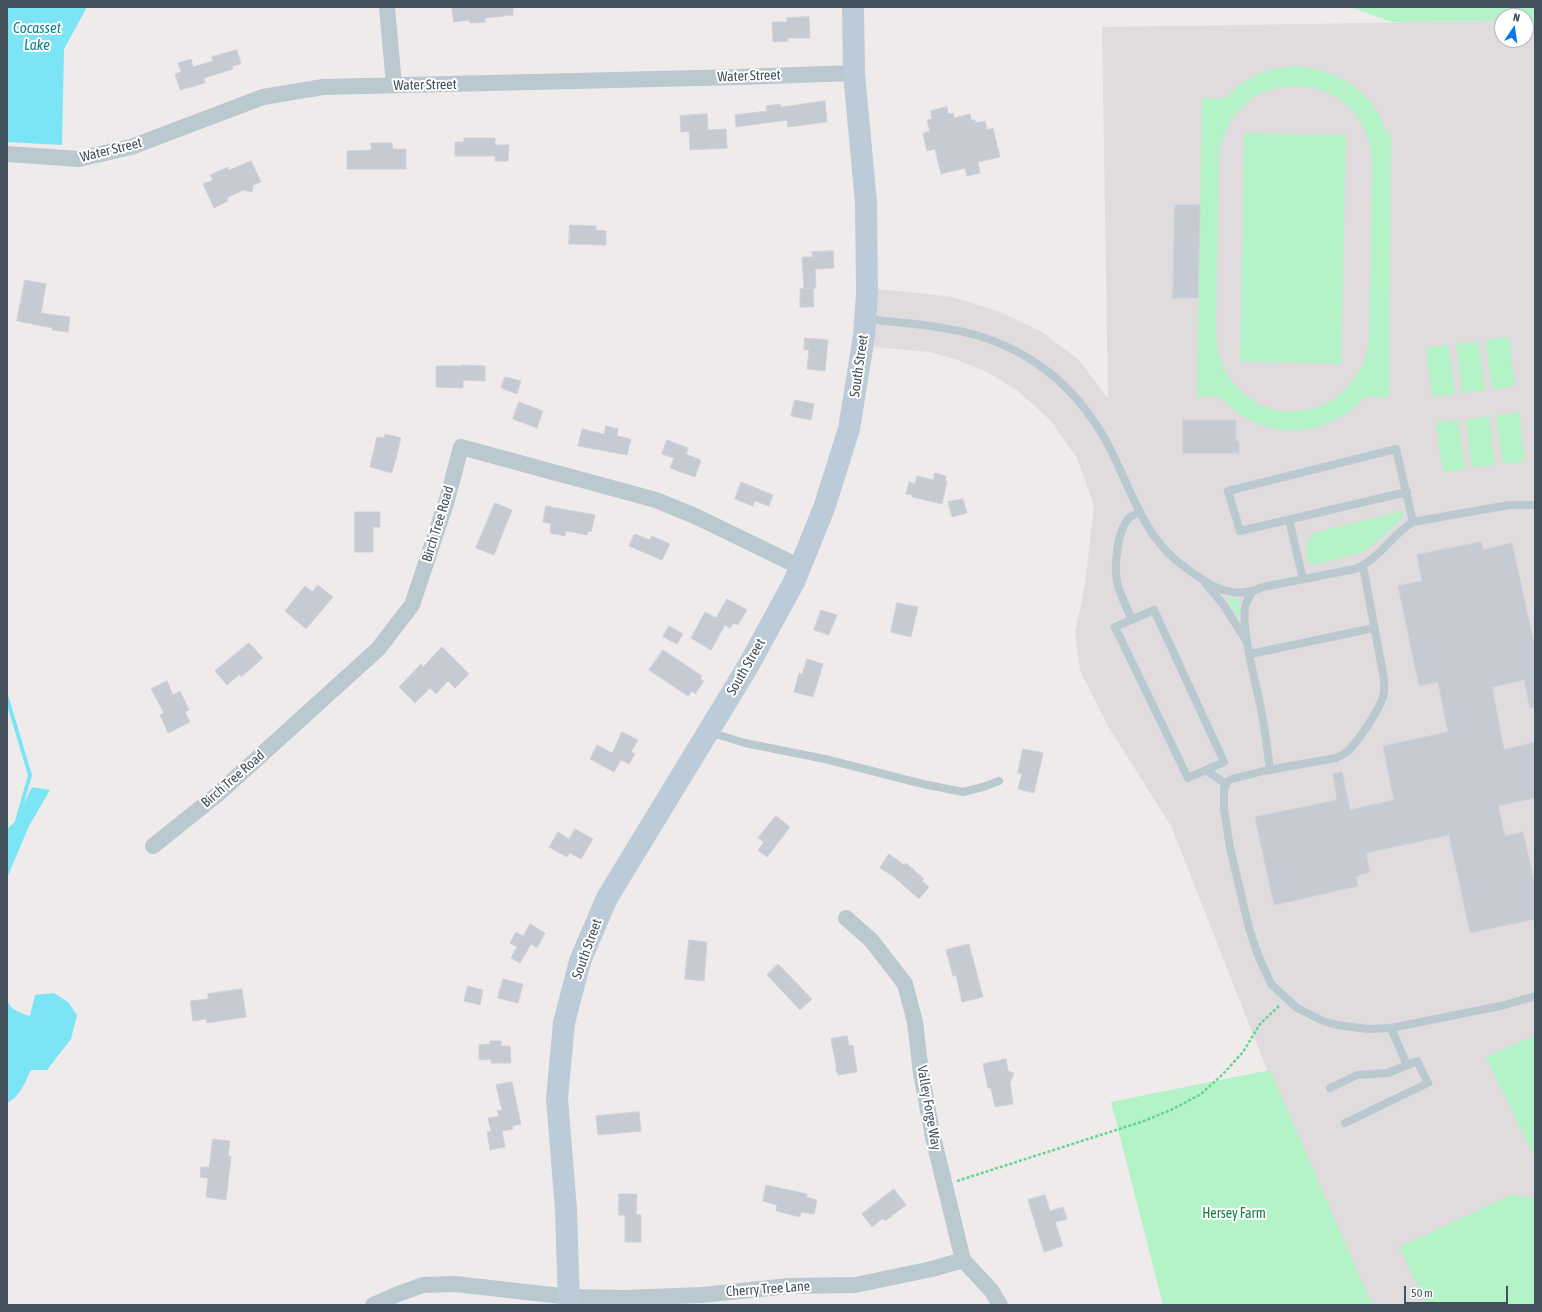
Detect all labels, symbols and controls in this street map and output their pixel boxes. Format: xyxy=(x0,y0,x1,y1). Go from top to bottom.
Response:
north arrow xyxy=(1494,8,1534,48)
text: N xyxy=(1512,11,1521,24)
water label: Cocasset Lake xyxy=(13,19,61,54)
street label: Water Street xyxy=(717,67,781,85)
street label: Water Street xyxy=(393,76,457,94)
street label: Water Street xyxy=(78,134,144,166)
street label: South Street xyxy=(846,334,872,398)
street label: Birch Tree Road xyxy=(418,484,458,564)
street label: South Street xyxy=(723,636,769,698)
street label: Birch Tree Road xyxy=(198,747,268,811)
street label: South Street xyxy=(568,917,606,981)
street label: Valley Forge Way xyxy=(913,1064,945,1152)
park label: Hersey Farm xyxy=(1202,1206,1266,1222)
street label: Cherry Tree Lane xyxy=(725,1278,811,1300)
scale bar xyxy=(1406,1278,1510,1304)
text: 50 m xyxy=(1411,1286,1433,1300)

